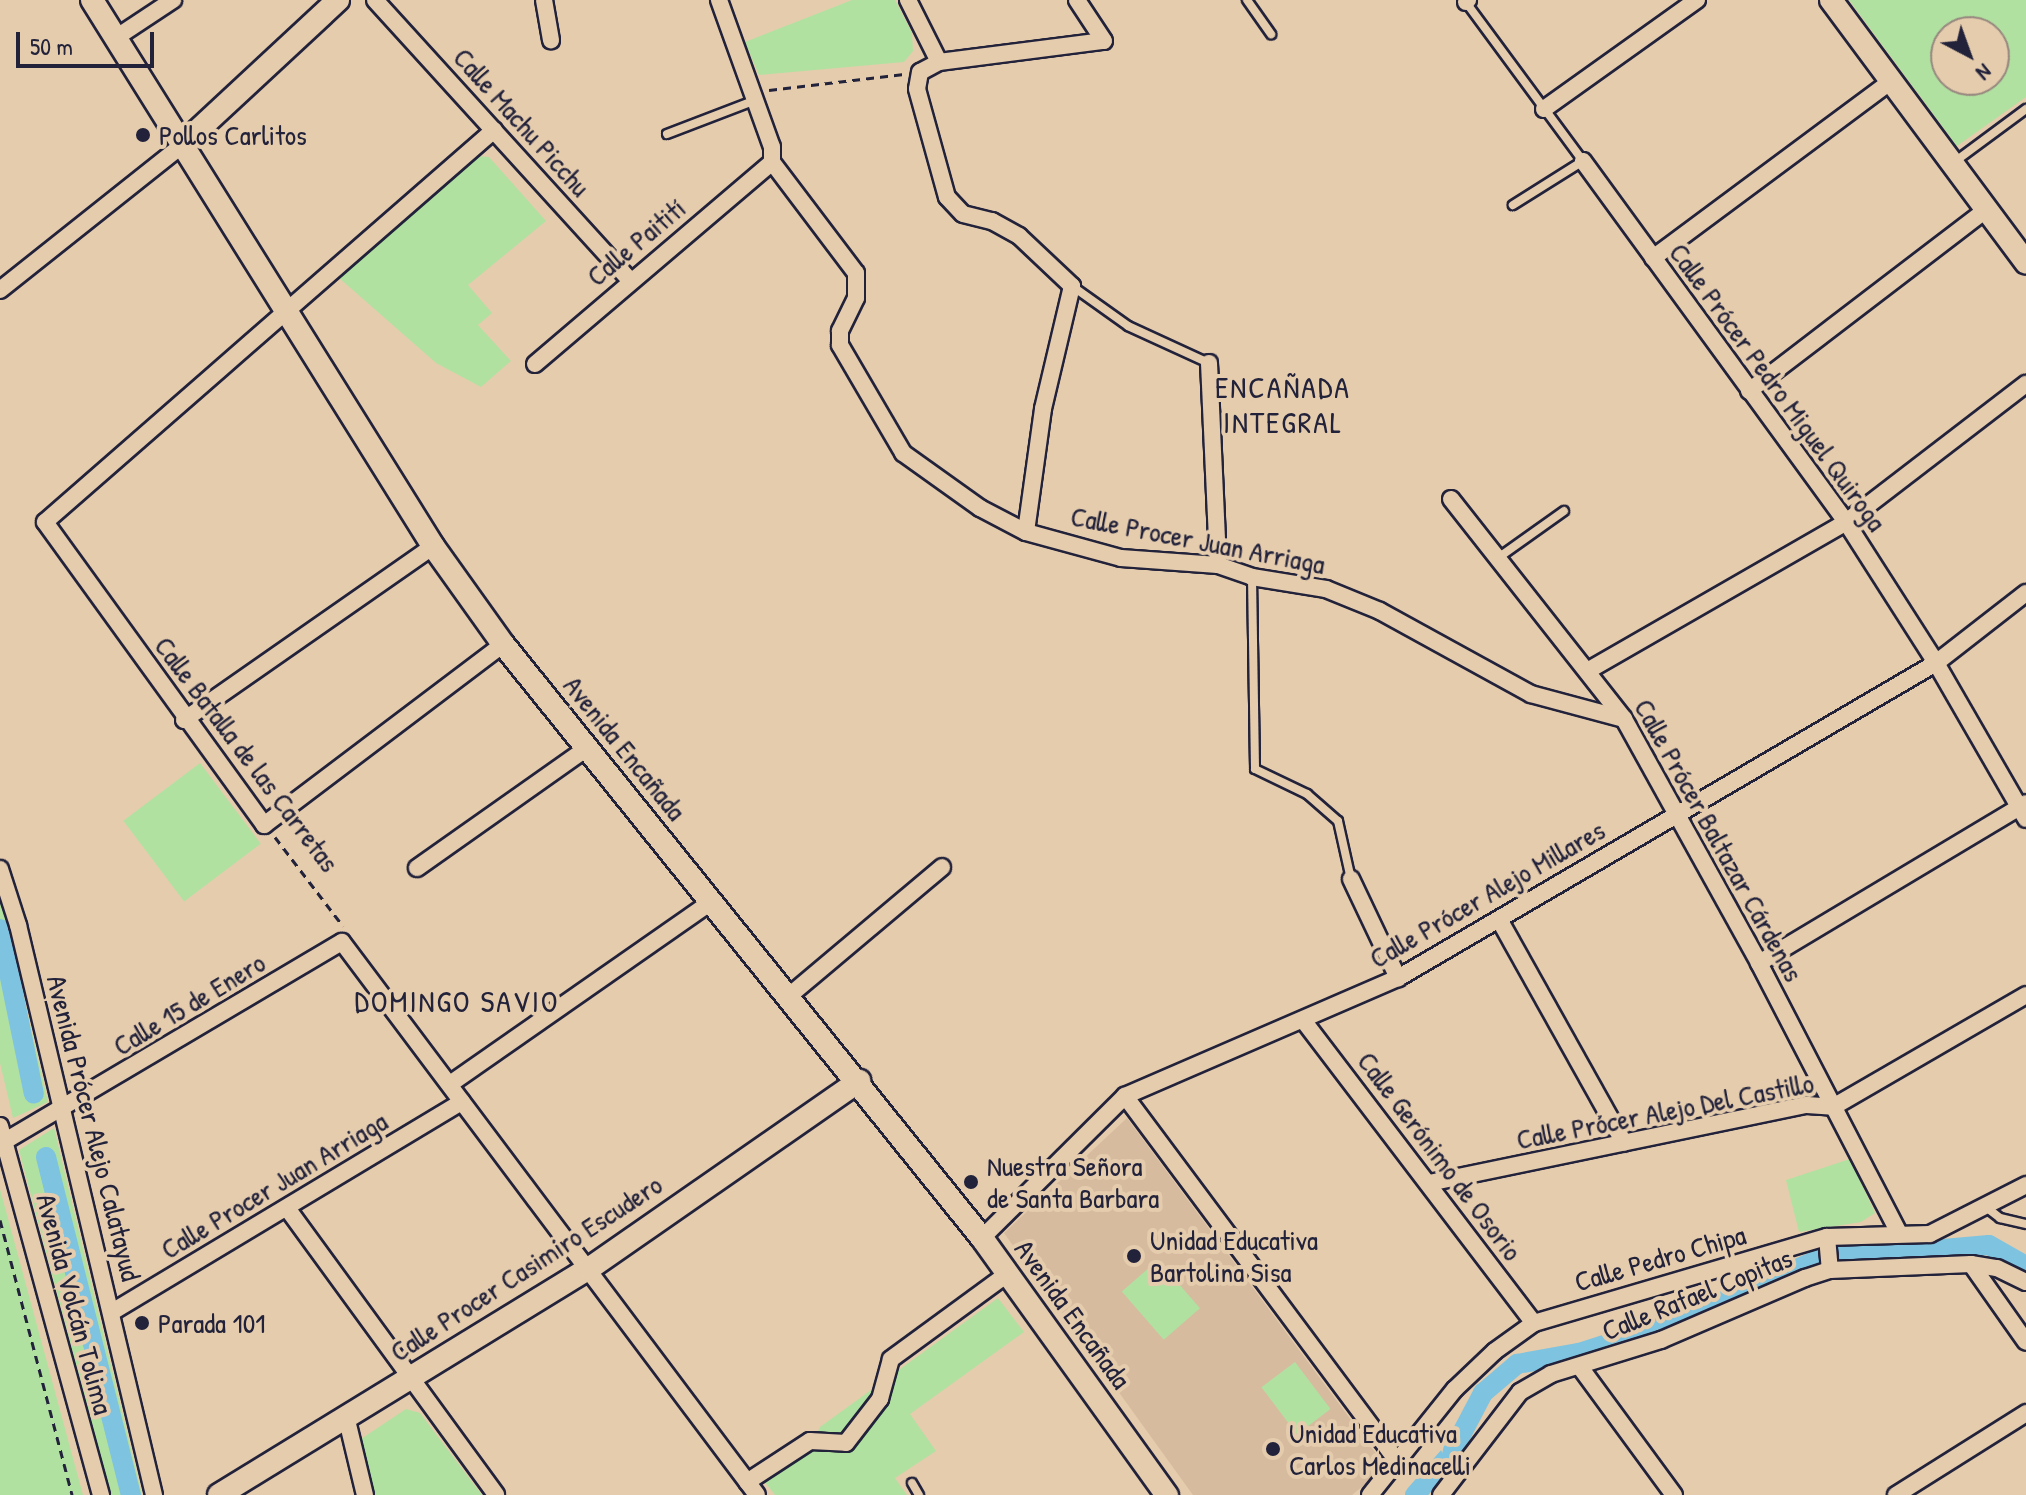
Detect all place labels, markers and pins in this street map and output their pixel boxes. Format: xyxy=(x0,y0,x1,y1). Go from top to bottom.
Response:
place label: Pollos Carlitos xyxy=(159,118,307,152)
marker: Pollos Carlitos xyxy=(134,126,152,144)
place label: Nuestra Señora de Santa Barbara xyxy=(987,1149,1159,1215)
marker: Nuestra Señora de Santa Barbara xyxy=(962,1173,980,1191)
place label: Unidad Educativa Bartolina Sisa xyxy=(1150,1223,1318,1289)
marker: Unidad Educativa Bartolina Sisa xyxy=(1125,1247,1143,1265)
place label: Parada 101 xyxy=(158,1306,265,1340)
marker: Parada 101 xyxy=(133,1314,151,1332)
place label: Unidad Educativa Carlos Medinacelli xyxy=(1289,1416,1471,1482)
marker: Unidad Educativa Carlos Medinacelli xyxy=(1264,1440,1282,1458)

